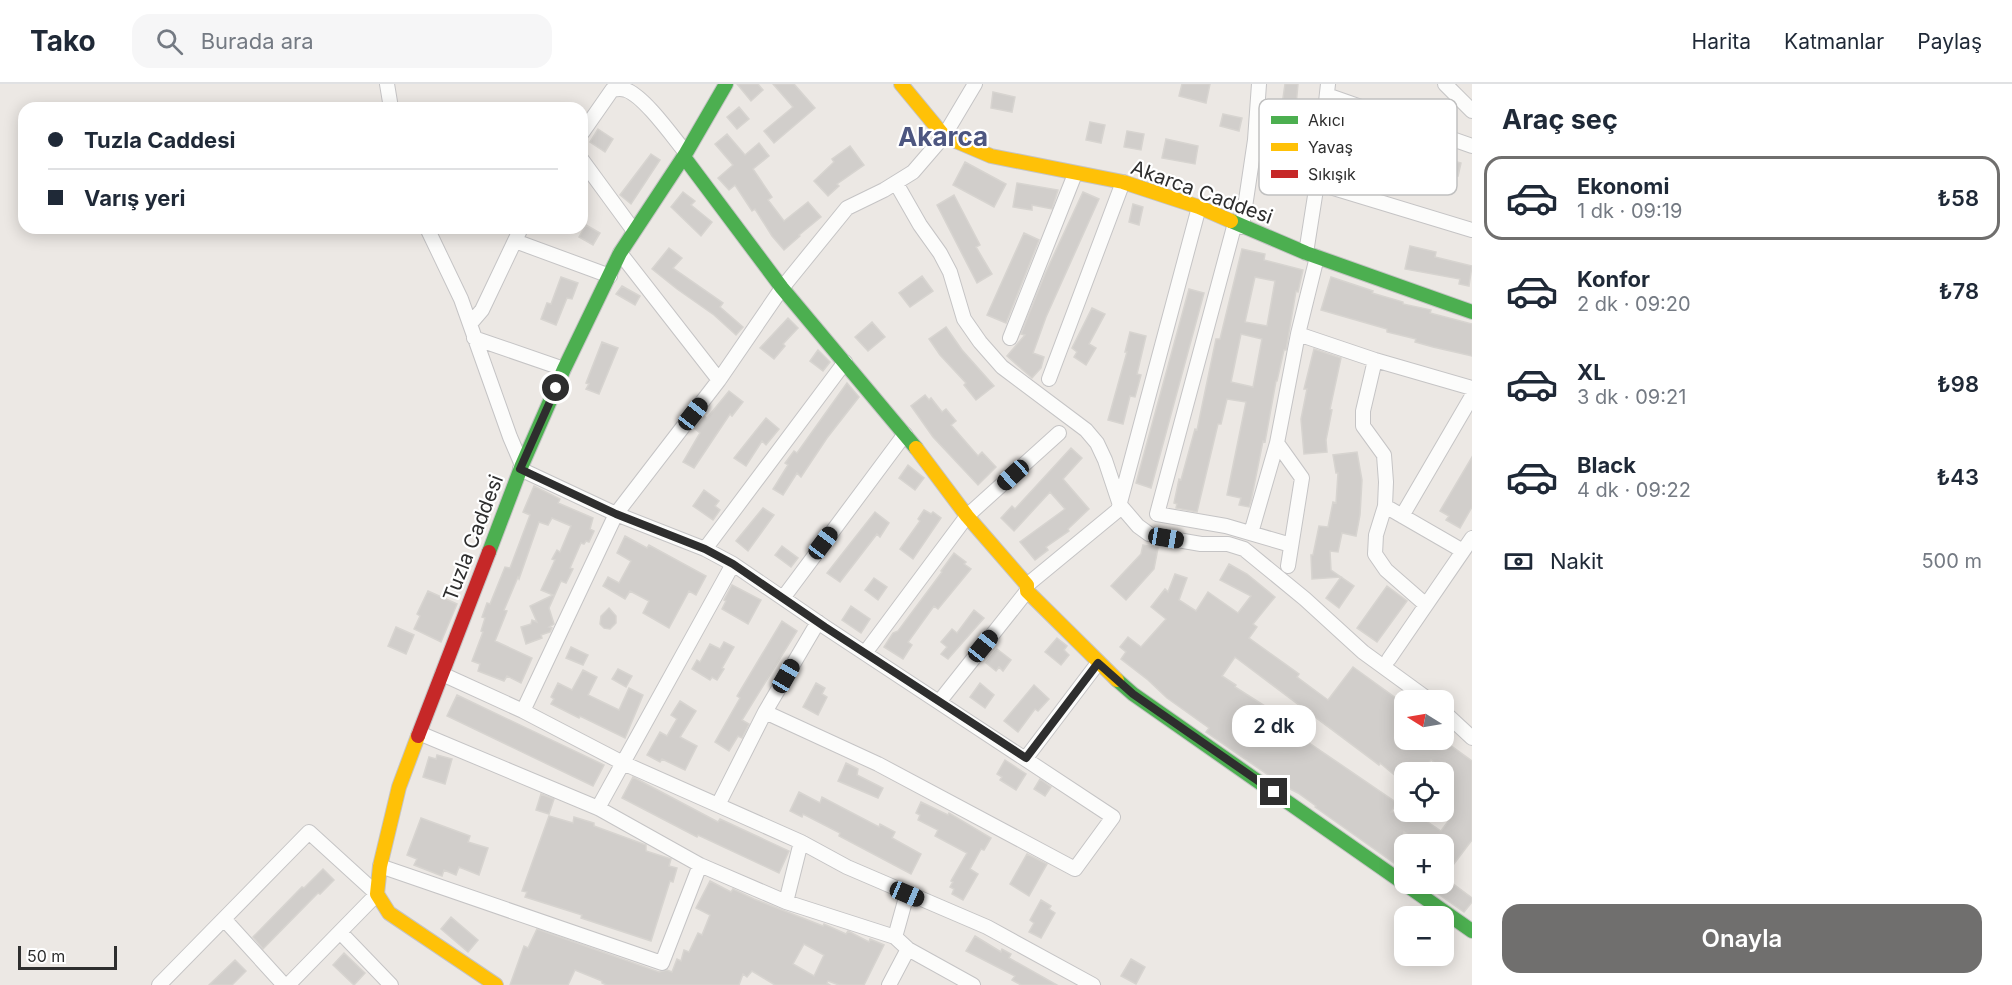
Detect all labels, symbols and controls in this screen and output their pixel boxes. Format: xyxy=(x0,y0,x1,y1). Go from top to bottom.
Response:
search box xyxy=(132,14,552,68)
text: Tako xyxy=(30,24,96,58)
icon: search xyxy=(153,25,186,58)
text: Burada ara xyxy=(201,28,314,54)
text: Harita xyxy=(1692,29,1751,54)
text: Katmanlar xyxy=(1784,29,1884,54)
text: Paylaş xyxy=(1917,29,1982,54)
legend xyxy=(1259,99,1457,195)
text: Araç seç xyxy=(1502,103,1618,136)
text: Akıcı xyxy=(1308,110,1345,130)
district label: Akarca xyxy=(898,121,988,152)
text: Tuzla Caddesi xyxy=(84,127,235,153)
text: Yavaş xyxy=(1308,137,1353,157)
street label: Akarca Caddesi xyxy=(1128,155,1276,229)
text: Sıkışık xyxy=(1308,164,1356,184)
icon: car xyxy=(1505,171,1559,225)
text: Ekonomi xyxy=(1577,173,1669,199)
text: Varış yeri xyxy=(84,185,186,211)
text: ₺58 xyxy=(1937,185,1979,211)
text: 1 dk · 09:19 xyxy=(1577,199,1682,223)
icon: car xyxy=(1505,264,1559,318)
text: Konfor xyxy=(1577,266,1650,292)
text: ₺78 xyxy=(1939,278,1979,304)
text: 2 dk · 09:20 xyxy=(1577,292,1691,316)
icon: car xyxy=(1505,357,1559,411)
text: XL xyxy=(1577,359,1606,385)
text: ₺98 xyxy=(1937,371,1979,397)
route start xyxy=(542,374,569,401)
text: 3 dk · 09:21 xyxy=(1577,385,1686,409)
car xyxy=(675,394,711,434)
icon: car xyxy=(1505,450,1559,504)
text: Black xyxy=(1577,452,1636,478)
car xyxy=(994,456,1032,494)
text: ₺43 xyxy=(1937,464,1979,490)
street label: Tuzla Caddesi xyxy=(438,471,508,605)
text: 4 dk · 09:22 xyxy=(1577,478,1691,502)
car xyxy=(805,523,841,563)
car xyxy=(1147,526,1185,550)
icon: cash xyxy=(1502,545,1535,578)
text: Nakit xyxy=(1550,548,1604,574)
text: 500 m xyxy=(1921,549,1982,573)
car xyxy=(965,626,1001,666)
car xyxy=(769,656,803,696)
north arrow xyxy=(1394,690,1454,750)
map controls xyxy=(1394,690,1454,966)
callout: 2 dk xyxy=(1232,705,1316,747)
text: 2 dk xyxy=(1253,714,1295,738)
button: locate xyxy=(1394,762,1454,822)
route end xyxy=(1260,778,1287,805)
button: + xyxy=(1394,834,1454,894)
car xyxy=(887,879,927,909)
button: Onayla xyxy=(1502,904,1982,973)
button: − xyxy=(1394,906,1454,966)
scale bar xyxy=(18,943,117,970)
text: 50 m xyxy=(27,946,65,966)

